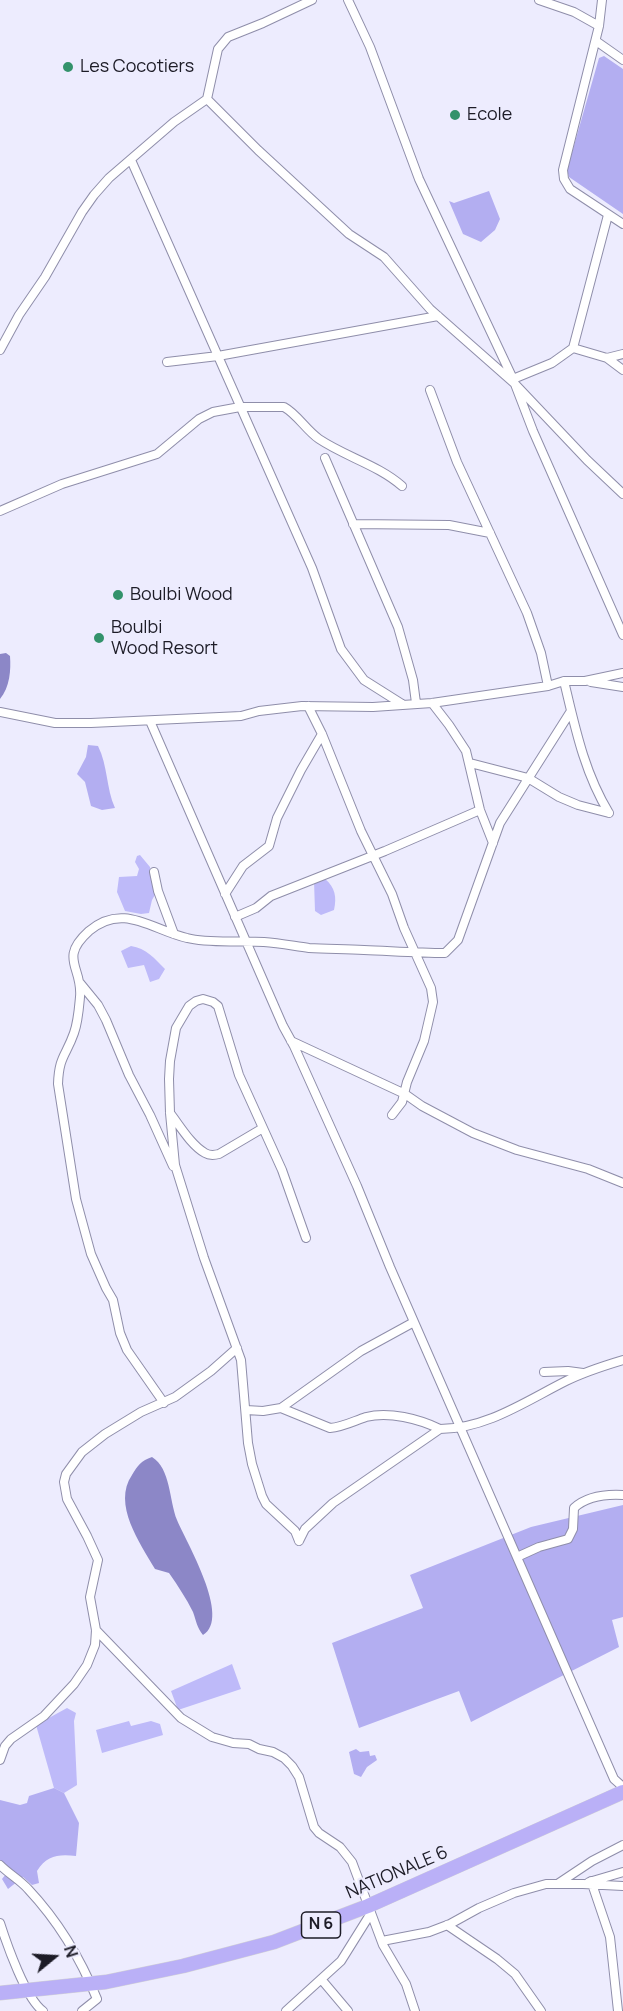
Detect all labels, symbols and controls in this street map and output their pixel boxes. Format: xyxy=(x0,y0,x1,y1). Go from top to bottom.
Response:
place label: Les Cocotiers xyxy=(80,56,194,78)
marker: Les Cocotiers xyxy=(61,60,75,74)
place label: Ecole xyxy=(467,104,512,126)
marker: Ecole xyxy=(448,108,462,122)
place label: Boulbi Wood xyxy=(130,584,233,606)
marker: Boulbi Wood xyxy=(111,588,125,602)
place label: Boulbi Wood Resort xyxy=(111,617,218,660)
marker: Boulbi Wood Resort xyxy=(92,631,106,645)
street label: NATIONALE 6 xyxy=(343,1842,451,1904)
road number: N 6 xyxy=(302,1912,340,1938)
north arrow xyxy=(24,1927,84,1987)
text: N xyxy=(59,1943,83,1960)

